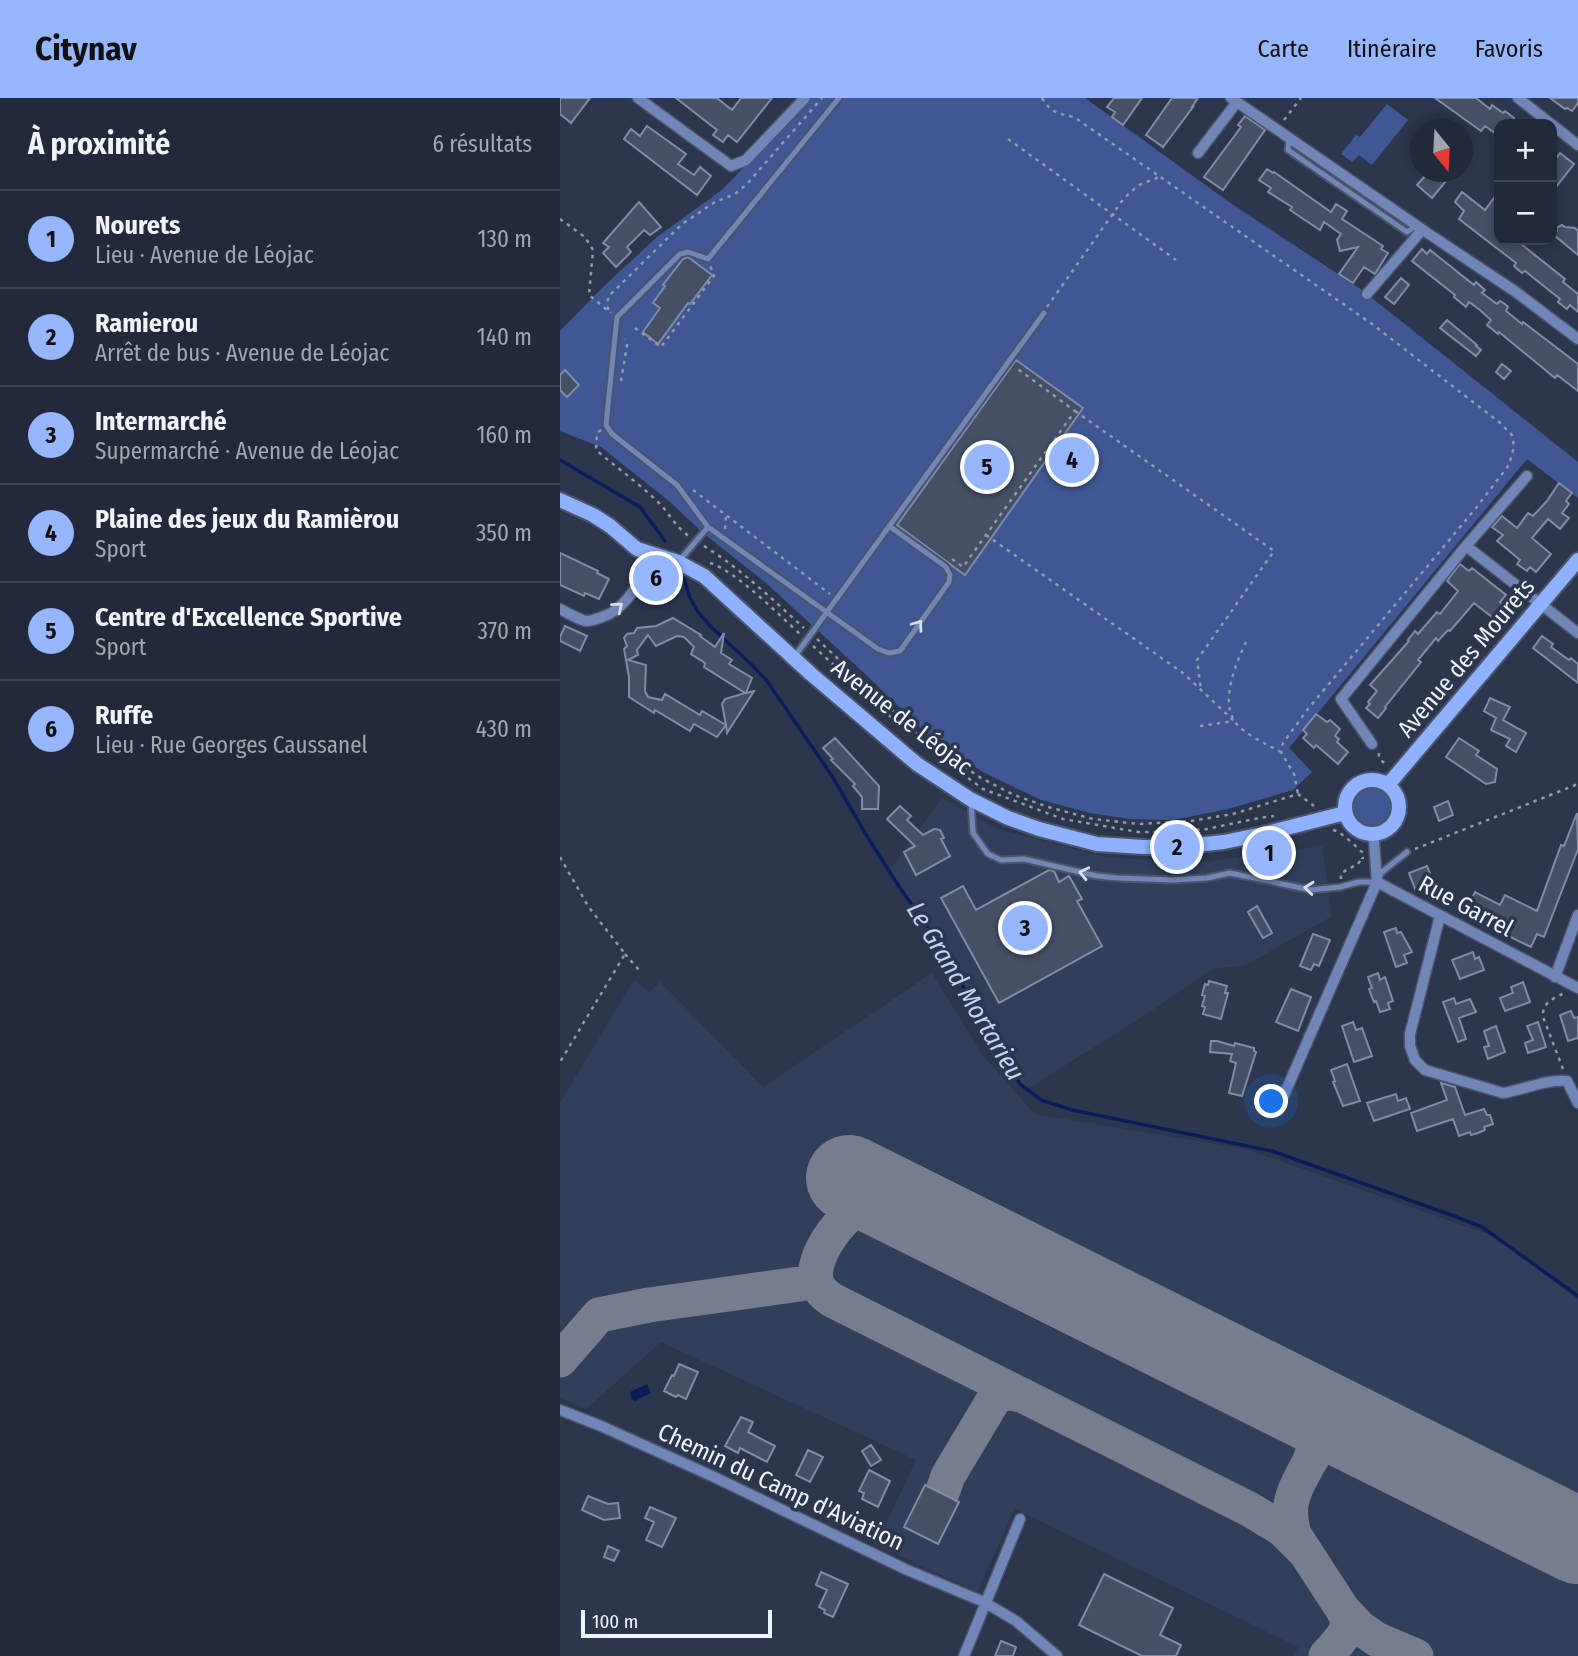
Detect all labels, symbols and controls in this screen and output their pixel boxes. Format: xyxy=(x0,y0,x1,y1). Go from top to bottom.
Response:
text: Citynav xyxy=(35,29,137,69)
text: Carte xyxy=(1258,35,1309,63)
text: Itinéraire xyxy=(1347,35,1437,63)
text: Favoris xyxy=(1475,35,1543,63)
north arrow xyxy=(1410,119,1473,182)
map controls xyxy=(1494,119,1557,245)
button: + xyxy=(1494,119,1557,182)
text: À proximité xyxy=(28,126,170,162)
text: 6 résultats xyxy=(433,130,532,158)
button: − xyxy=(1494,182,1557,245)
text: Nourets xyxy=(95,210,180,241)
text: 1 xyxy=(46,225,56,253)
text: 130 m xyxy=(478,225,532,253)
text: Lieu · Avenue de Léojac xyxy=(95,241,314,269)
text: Ramierou xyxy=(95,308,198,339)
text: 2 xyxy=(46,323,56,351)
text: 140 m xyxy=(477,323,532,351)
text: Arrêt de bus · Avenue de Léojac xyxy=(95,339,389,367)
text: Intermarché xyxy=(95,406,227,437)
text: 3 xyxy=(46,421,56,449)
text: 160 m xyxy=(477,421,532,449)
pin: 4 xyxy=(1049,434,1095,486)
text: Supermarché · Avenue de Léojac xyxy=(95,437,399,465)
pin: 5 xyxy=(964,441,1010,493)
text: Plaine des jeux du Ramièrou xyxy=(95,504,399,535)
text: 4 xyxy=(45,519,57,547)
text: 350 m xyxy=(476,519,532,547)
text: Sport xyxy=(95,535,146,563)
pin: 6 xyxy=(633,552,679,604)
street label: Avenue des Mourets xyxy=(1392,573,1540,743)
text: Centre d'Excellence Sportive xyxy=(95,602,402,633)
one-way arrow xyxy=(610,603,623,615)
text: 5 xyxy=(45,617,57,645)
text: 370 m xyxy=(478,617,532,645)
one-way arrow xyxy=(910,620,922,633)
text: Sport xyxy=(95,633,146,661)
street label: Avenue de Léojac xyxy=(826,653,978,781)
text: Ruffe xyxy=(95,700,153,731)
text: 6 xyxy=(45,715,57,743)
text: 430 m xyxy=(476,715,532,743)
text: Lieu · Rue Georges Caussanel xyxy=(95,731,368,759)
pin: 2 xyxy=(1154,821,1200,873)
pin: 1 xyxy=(1246,827,1292,879)
one-way arrow xyxy=(1079,866,1091,881)
street label: Rue Garrel xyxy=(1414,869,1518,943)
one-way arrow xyxy=(1304,881,1315,896)
water label: Le Grand Mortarieu xyxy=(900,896,1031,1086)
pin: 3 xyxy=(1002,902,1048,954)
your location xyxy=(1254,1084,1288,1118)
street label: Chemin du Camp d'Aviation xyxy=(654,1418,908,1556)
scale bar xyxy=(581,1607,772,1639)
text: 100 m xyxy=(592,1610,638,1633)

